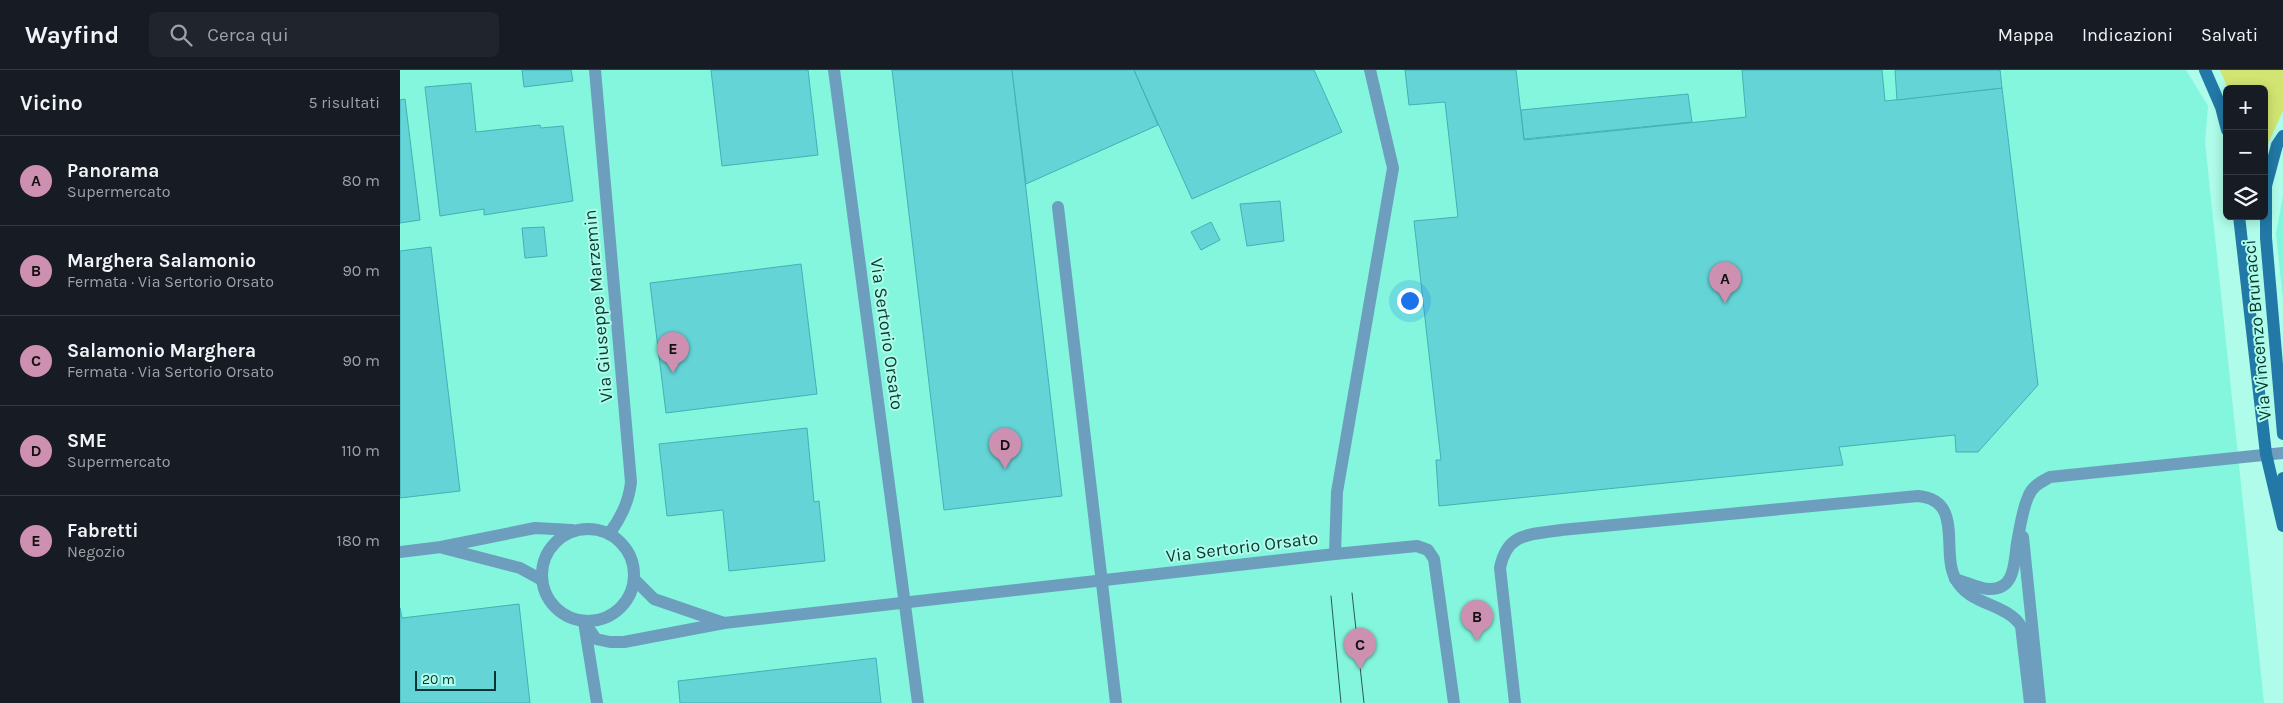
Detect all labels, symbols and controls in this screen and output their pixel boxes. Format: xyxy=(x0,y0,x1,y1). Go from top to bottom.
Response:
search box xyxy=(149,12,499,57)
text: Wayfind xyxy=(25,21,119,49)
icon: search xyxy=(167,21,195,49)
text: Cerca qui xyxy=(207,24,289,46)
text: Mappa xyxy=(1998,24,2054,46)
text: Indicazioni xyxy=(2082,24,2173,46)
text: Salvati xyxy=(2201,24,2258,46)
map controls xyxy=(2223,85,2268,220)
button: + xyxy=(2223,85,2268,130)
text: Vicino xyxy=(20,91,83,115)
text: 5 risultati xyxy=(308,93,380,112)
button: − xyxy=(2223,130,2268,175)
text: Panorama xyxy=(67,160,159,182)
text: A xyxy=(31,171,41,190)
text: 80 m xyxy=(342,171,380,190)
button: layers xyxy=(2223,175,2268,220)
text: Supermercato xyxy=(67,182,171,201)
street label: Via Giuseppe Marzemin xyxy=(579,209,617,403)
street label: Via Vincenzo Brunacci xyxy=(2238,239,2276,421)
text: Marghera Salamonio xyxy=(67,250,256,272)
street label: Via Sertorio Orsato xyxy=(865,257,909,411)
text: B xyxy=(31,261,41,280)
text: 90 m xyxy=(342,261,380,280)
pin: A xyxy=(1709,262,1741,303)
text: Fermata · Via Sertorio Orsato xyxy=(67,272,274,291)
your location xyxy=(1397,288,1423,314)
pin: E xyxy=(657,332,689,373)
text: Salamonio Marghera xyxy=(67,340,256,362)
text: C xyxy=(31,351,41,370)
text: 90 m xyxy=(342,351,380,370)
text: Fermata · Via Sertorio Orsato xyxy=(67,362,274,381)
pin: D xyxy=(989,428,1021,469)
text: SME xyxy=(67,430,107,452)
text: D xyxy=(31,441,41,460)
text: 110 m xyxy=(341,441,380,460)
text: Supermercato xyxy=(67,452,171,471)
text: Fabretti xyxy=(67,520,138,542)
street label: Via Sertorio Orsato xyxy=(1165,527,1319,567)
text: E xyxy=(31,531,41,550)
text: 180 m xyxy=(337,531,380,550)
text: Negozio xyxy=(67,542,125,561)
pin: B xyxy=(1461,600,1493,641)
pin: C xyxy=(1344,628,1376,669)
scale bar xyxy=(415,668,496,691)
text: 20 m xyxy=(422,671,455,688)

